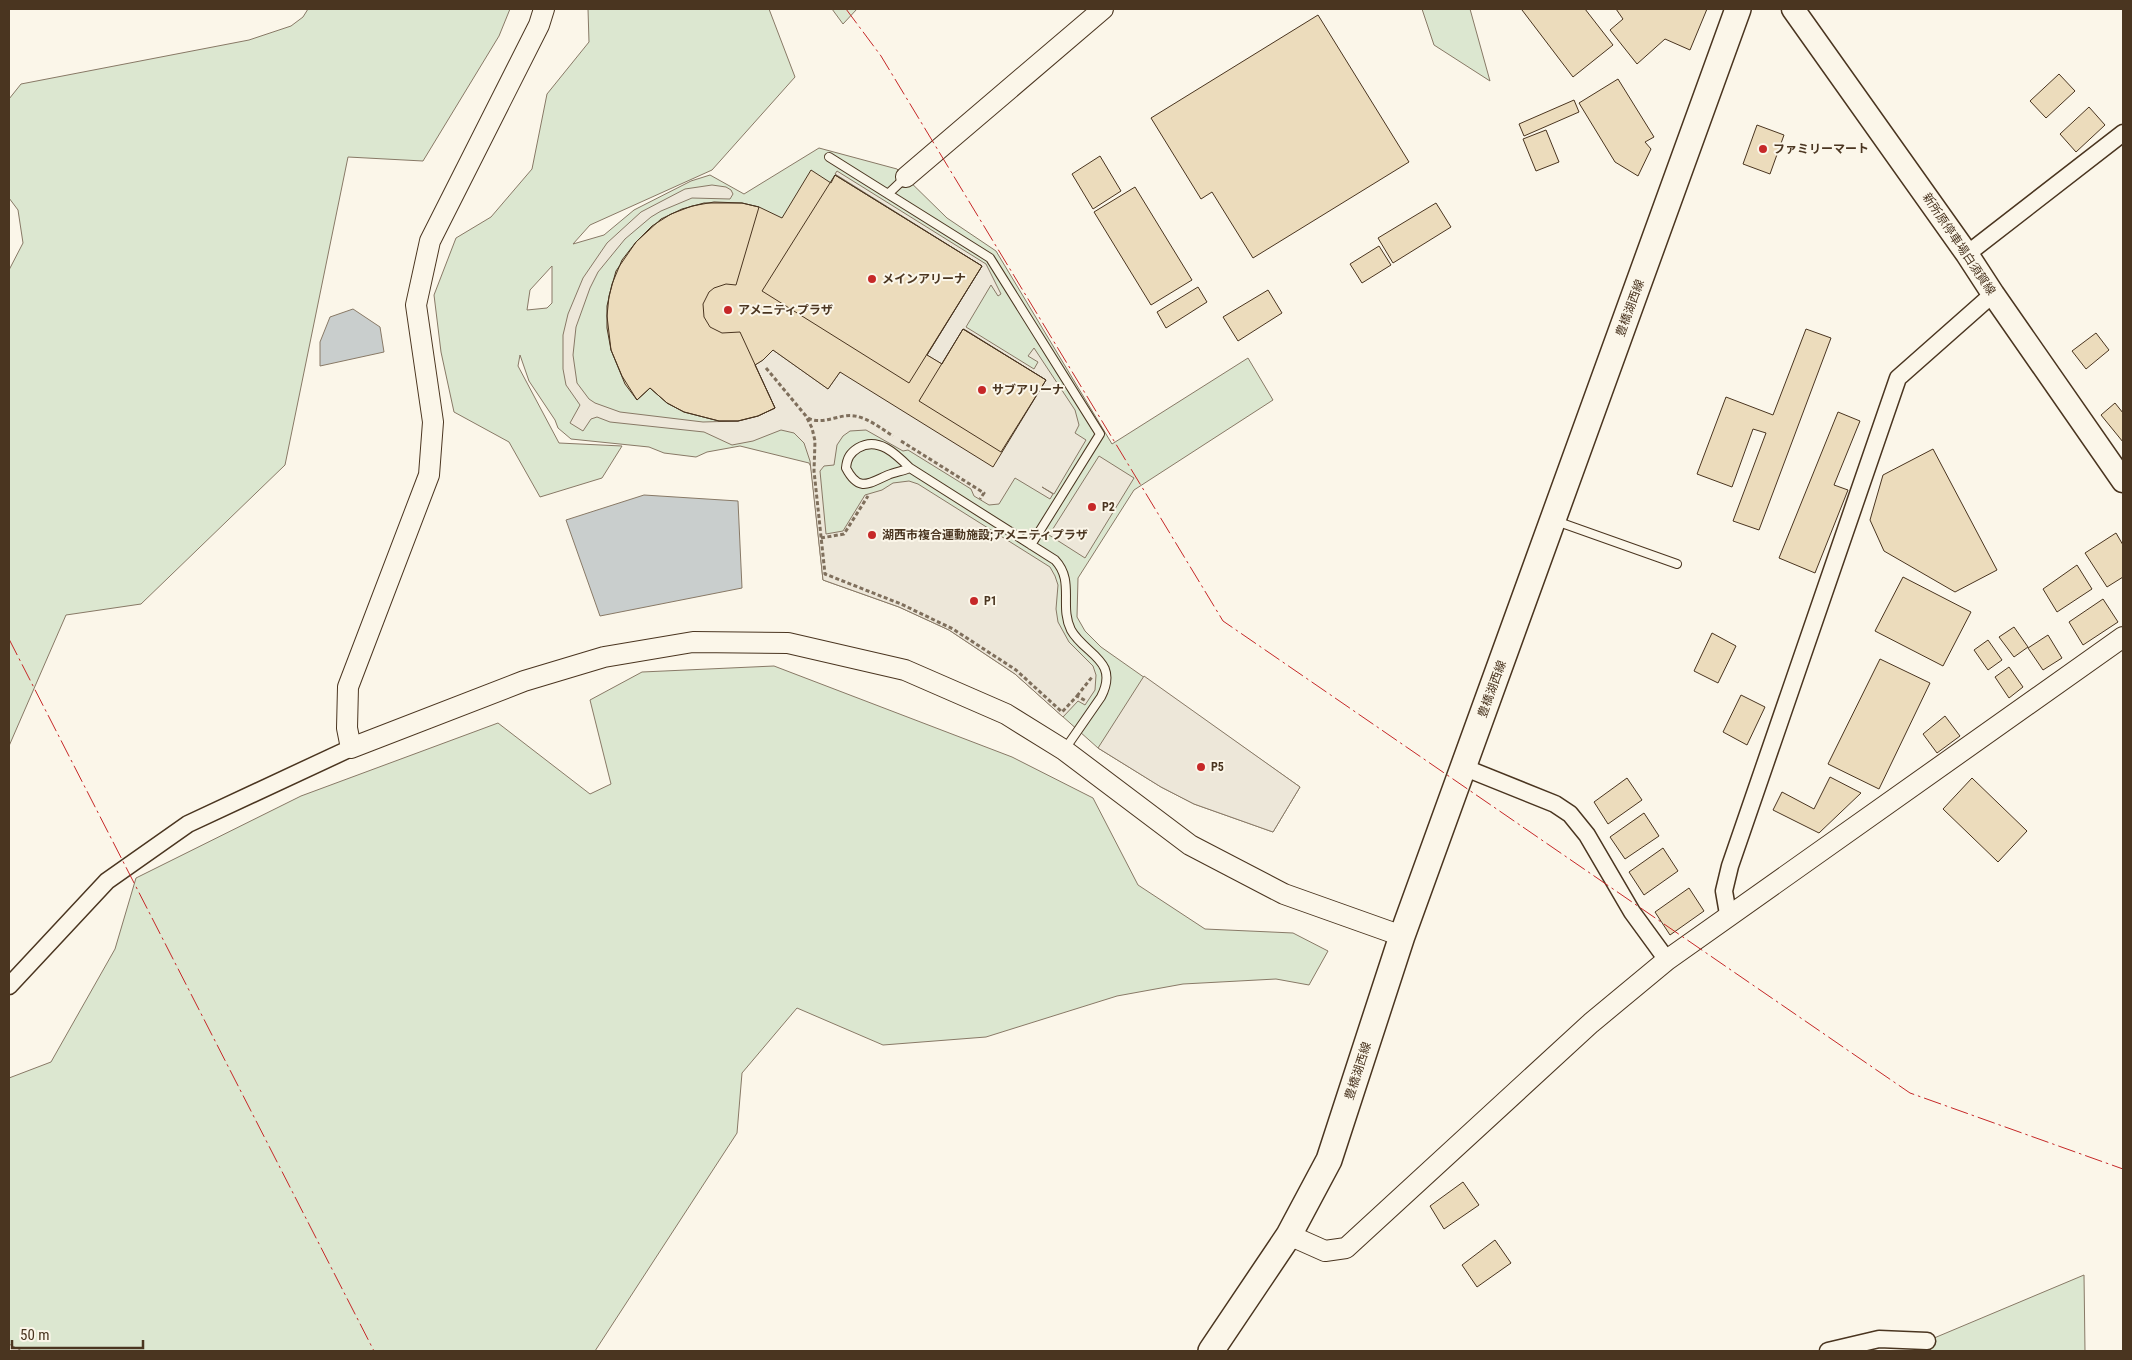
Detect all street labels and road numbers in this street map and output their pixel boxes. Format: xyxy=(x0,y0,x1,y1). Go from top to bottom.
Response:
street label: 新所原停車場白須賀線 xyxy=(1920,190,1998,298)
street label: 豊橋湖西線 xyxy=(1613,277,1647,339)
street label: 豊橋湖西線 xyxy=(1475,658,1509,720)
street label: 豊橋湖西線 xyxy=(1342,1040,1374,1102)

